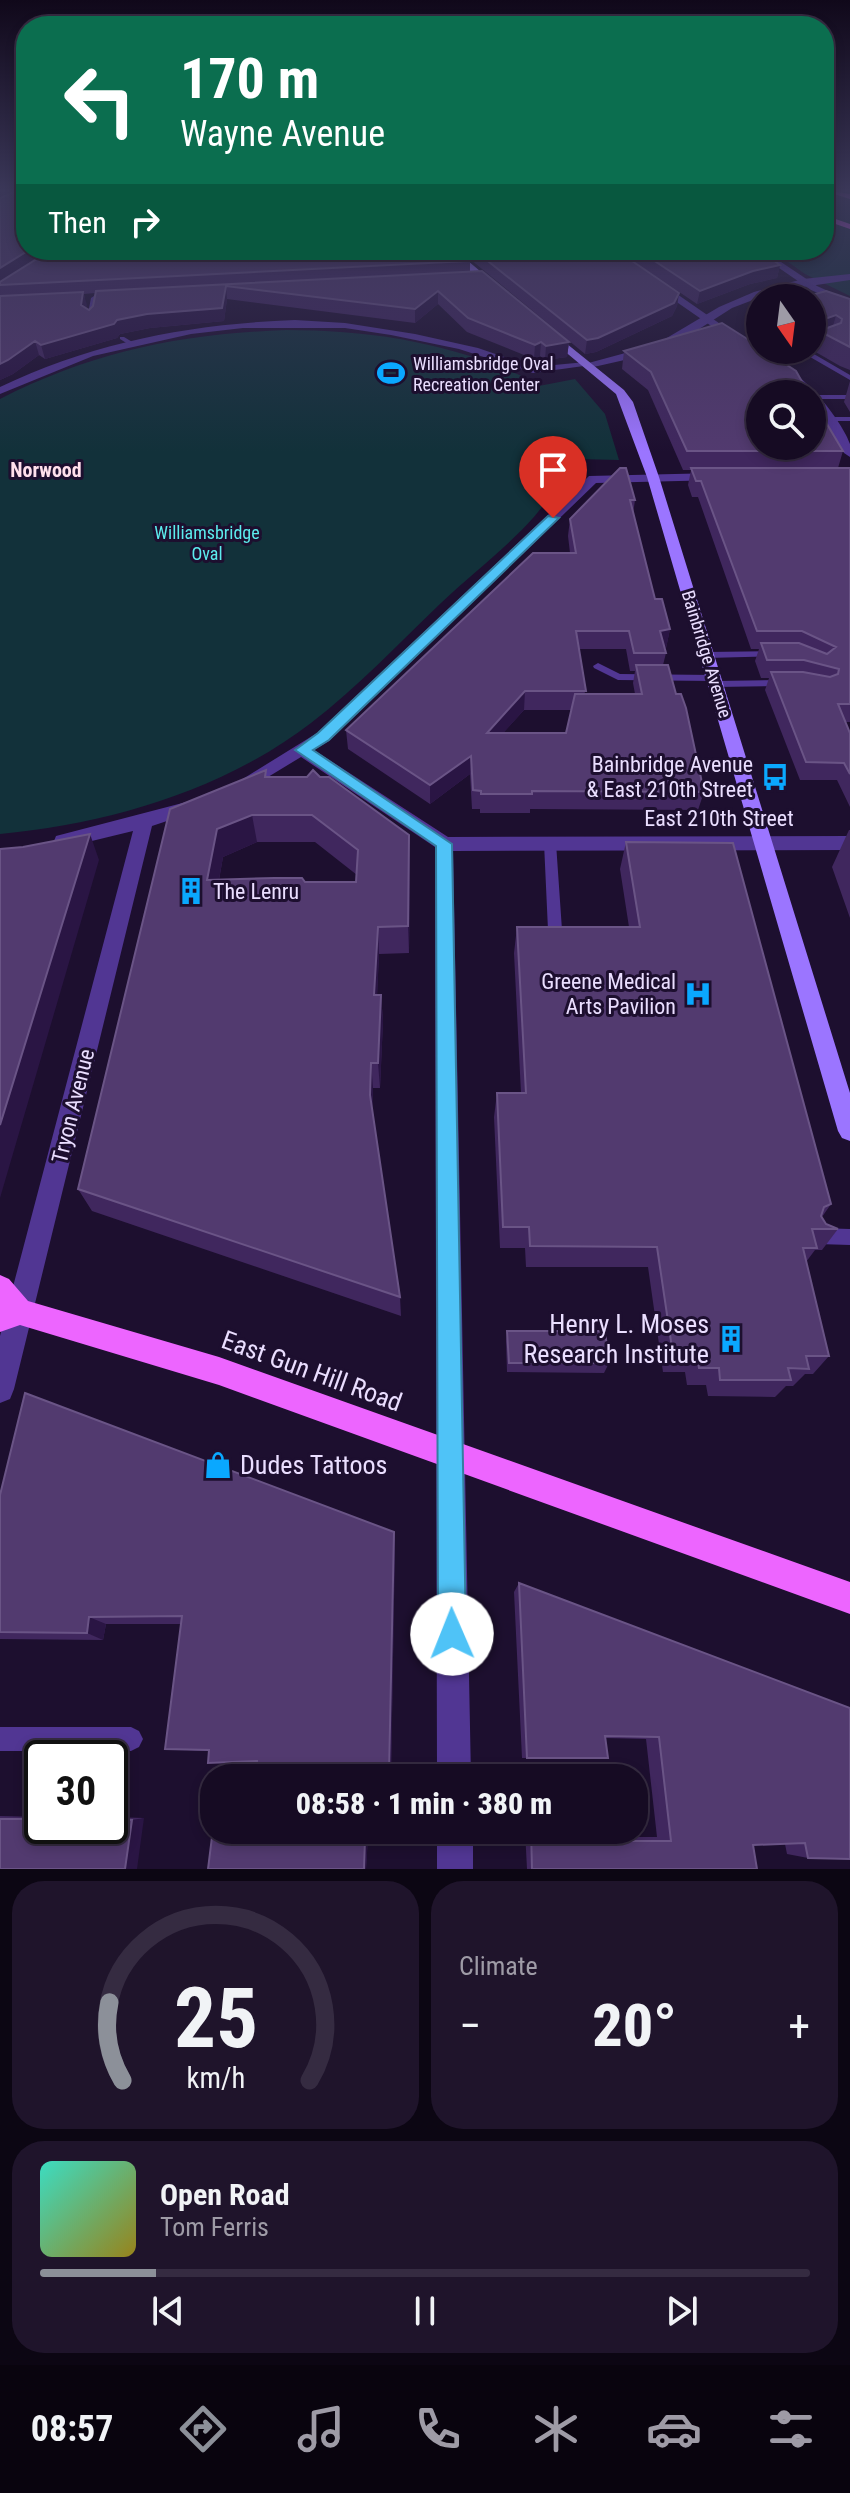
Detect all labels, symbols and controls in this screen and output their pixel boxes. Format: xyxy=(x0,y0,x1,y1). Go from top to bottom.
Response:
text: 170 m xyxy=(180,46,319,112)
icon: left xyxy=(48,48,152,152)
text: Wayne Avenue xyxy=(180,113,385,155)
icon: right xyxy=(123,200,167,244)
text: Then xyxy=(48,205,107,240)
north arrow xyxy=(746,284,826,364)
map controls xyxy=(746,284,826,460)
place label: Williamsbridge Oval Recreation Center xyxy=(413,353,554,395)
sports icon: Williamsbridge Oval Recreation Center xyxy=(376,358,406,388)
button: search xyxy=(746,380,826,460)
pin xyxy=(519,436,587,518)
icon: arrive xyxy=(531,448,575,492)
district label: Norwood xyxy=(10,458,82,482)
park label: Williamsbridge Oval xyxy=(154,522,260,564)
street label: Bainbridge Avenue xyxy=(678,588,736,720)
place label: Bainbridge Avenue & East 210th Street xyxy=(587,752,753,802)
bus stop icon: Bainbridge Avenue & East 210th Street xyxy=(760,762,790,792)
street label: East 210th Street xyxy=(644,806,794,831)
building icon: The Lenru xyxy=(176,876,206,906)
place label: The Lenru xyxy=(213,879,299,904)
place label: Greene Medical Arts Pavilion xyxy=(541,969,676,1019)
hospital icon: Greene Medical Arts Pavilion xyxy=(683,979,713,1009)
street label: Tryon Avenue xyxy=(47,1046,99,1166)
place label: Henry L. Moses Research Institute xyxy=(524,1309,709,1369)
street label: East Gun Hill Road xyxy=(218,1324,406,1418)
building icon: Henry L. Moses Research Institute xyxy=(716,1324,746,1354)
shop icon: Dudes Tattoos xyxy=(203,1450,233,1480)
place label: Dudes Tattoos xyxy=(240,1450,387,1480)
position arrow xyxy=(410,1592,494,1676)
speed limit sign: 30 xyxy=(24,1740,128,1844)
text: 08:58 · 1 min · 380 m xyxy=(296,1786,552,1821)
text: Climate xyxy=(459,1951,538,1981)
text: 25 xyxy=(173,1970,258,2067)
text: 20° xyxy=(592,1990,677,2061)
text: − xyxy=(459,2000,481,2052)
text: + xyxy=(788,2000,810,2052)
text: km/h xyxy=(186,2061,245,2095)
text: Open Road xyxy=(160,2177,290,2212)
text: Tom Ferris xyxy=(160,2212,269,2242)
icon: previous xyxy=(146,2289,190,2333)
icon: pause xyxy=(403,2289,447,2333)
icon: next xyxy=(660,2289,704,2333)
icon: directions xyxy=(175,2401,231,2457)
icon: music xyxy=(293,2401,349,2457)
icon: phone xyxy=(410,2401,466,2457)
icon: climate xyxy=(528,2401,584,2457)
icon: car xyxy=(646,2401,702,2457)
icon: filters xyxy=(763,2401,819,2457)
text: 08:57 xyxy=(31,2408,113,2450)

